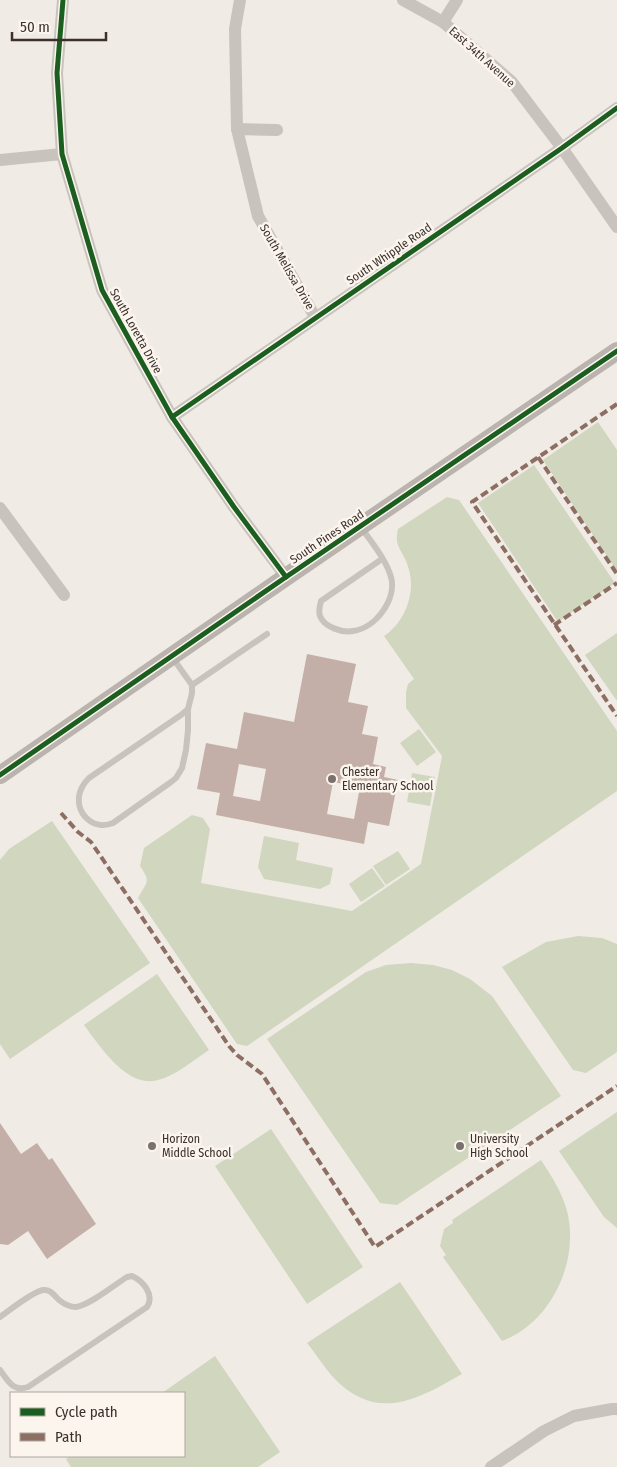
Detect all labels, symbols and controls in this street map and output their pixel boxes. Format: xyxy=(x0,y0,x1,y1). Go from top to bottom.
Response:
scale bar xyxy=(12,10,106,42)
text: 50 m xyxy=(20,18,50,36)
street label: East 34th Avenue xyxy=(446,24,518,90)
street label: South Whipple Road xyxy=(344,220,434,288)
street label: South Melissa Drive xyxy=(257,222,317,312)
street label: South Loretta Drive xyxy=(107,286,165,376)
street label: South Pines Road xyxy=(287,507,367,567)
place label: Chester Elementary School xyxy=(342,765,433,793)
marker: Chester Elementary School xyxy=(326,773,338,785)
place label: Horizon Middle School xyxy=(162,1132,231,1160)
place label: University High School xyxy=(470,1132,528,1160)
marker: Horizon Middle School xyxy=(146,1140,158,1152)
marker: University High School xyxy=(454,1140,466,1152)
legend xyxy=(10,1392,185,1457)
text: Cycle path xyxy=(55,1403,118,1421)
text: Path xyxy=(55,1428,82,1446)

